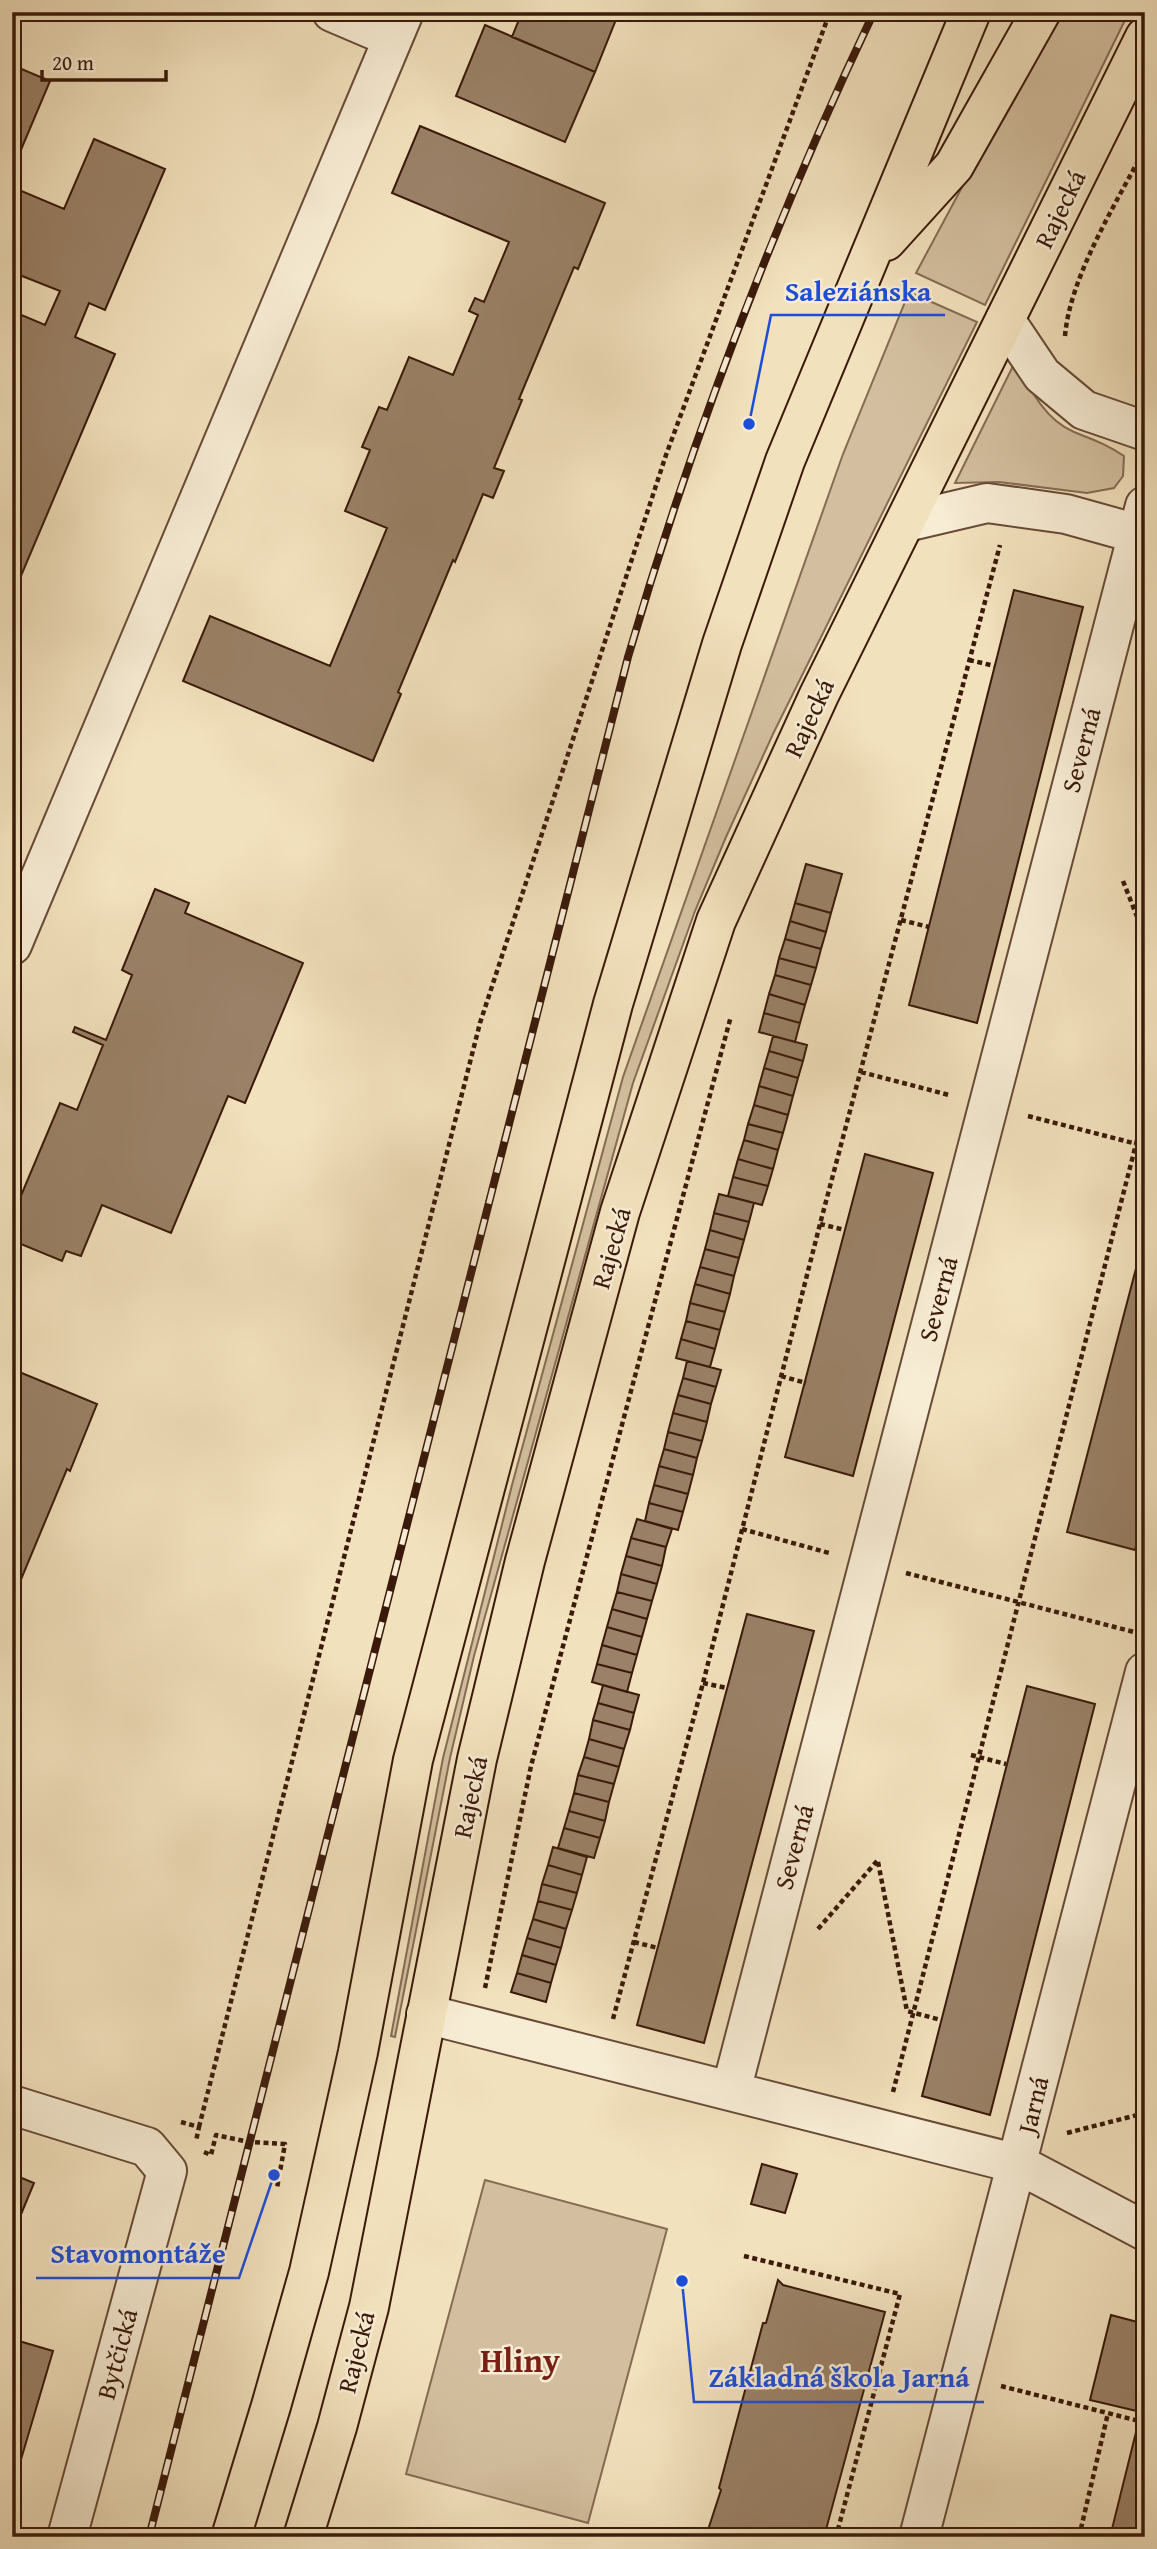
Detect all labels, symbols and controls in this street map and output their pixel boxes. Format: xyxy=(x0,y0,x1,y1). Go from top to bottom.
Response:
scale bar xyxy=(42,38,166,82)
text: 20 m xyxy=(52,47,94,78)
street label: Rajecká xyxy=(1024,162,1096,255)
callout: Saleziánska xyxy=(771,266,945,315)
text: Saleziánska xyxy=(785,270,932,311)
street label: Rajecká xyxy=(773,671,844,764)
street label: Severná xyxy=(1050,702,1111,797)
street label: Rajecká xyxy=(580,1202,641,1293)
street label: Severná xyxy=(907,1251,968,1346)
street label: Rajecká xyxy=(442,1752,497,1842)
street label: Severná xyxy=(763,1799,824,1894)
street label: Jarná xyxy=(1006,2071,1059,2141)
callout: Stavomontáže xyxy=(36,2229,239,2278)
text: Stavomontáže xyxy=(50,2232,226,2273)
street label: Bytčická xyxy=(86,2304,147,2404)
street label: Rajecká xyxy=(327,2306,385,2397)
district label: Hliny xyxy=(480,2336,560,2384)
callout: Základná škola Jarná xyxy=(694,2353,984,2402)
text: Základná škola Jarná xyxy=(708,2356,970,2397)

